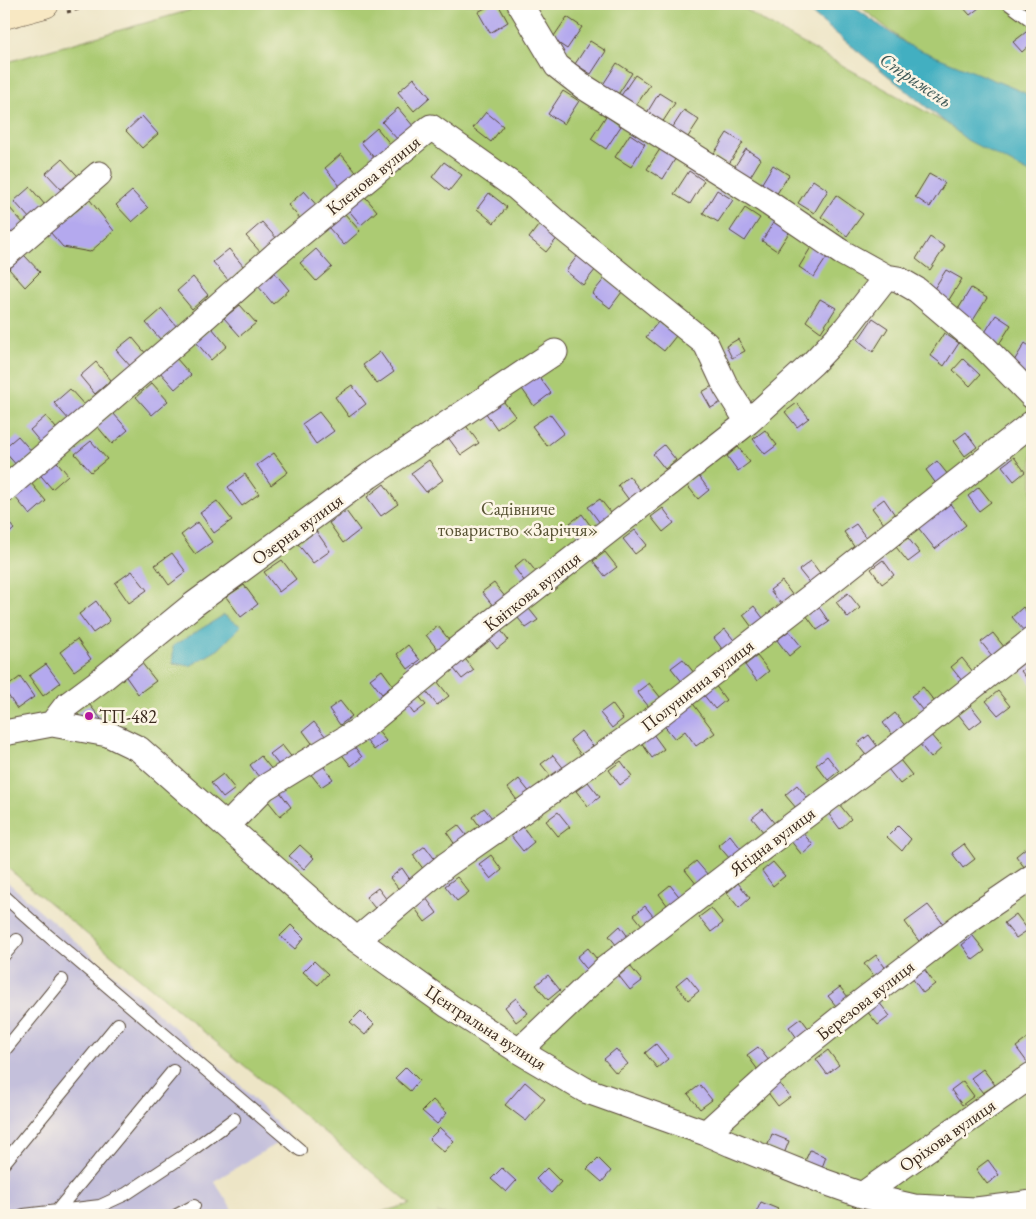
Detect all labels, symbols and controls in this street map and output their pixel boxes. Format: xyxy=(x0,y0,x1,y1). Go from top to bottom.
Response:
water label: Стрижень xyxy=(875,47,957,113)
street label: Кленова вулиця xyxy=(321,130,425,220)
street label: Озерна вулиця xyxy=(247,488,347,570)
park label: Садівниче товариство «Заріччя» xyxy=(438,497,598,541)
street label: Квіткова вулиця xyxy=(479,546,585,636)
street label: Полунична вулиця xyxy=(636,634,758,736)
place label: ТП-482 xyxy=(99,705,157,728)
marker: ТП-482 xyxy=(83,710,95,722)
street label: Ягідна вулиця xyxy=(724,801,819,881)
street label: Березова вулиця xyxy=(811,954,919,1046)
street label: Центральна вулиця xyxy=(421,979,551,1075)
street label: Оріхова вулиця xyxy=(894,1093,1000,1177)

